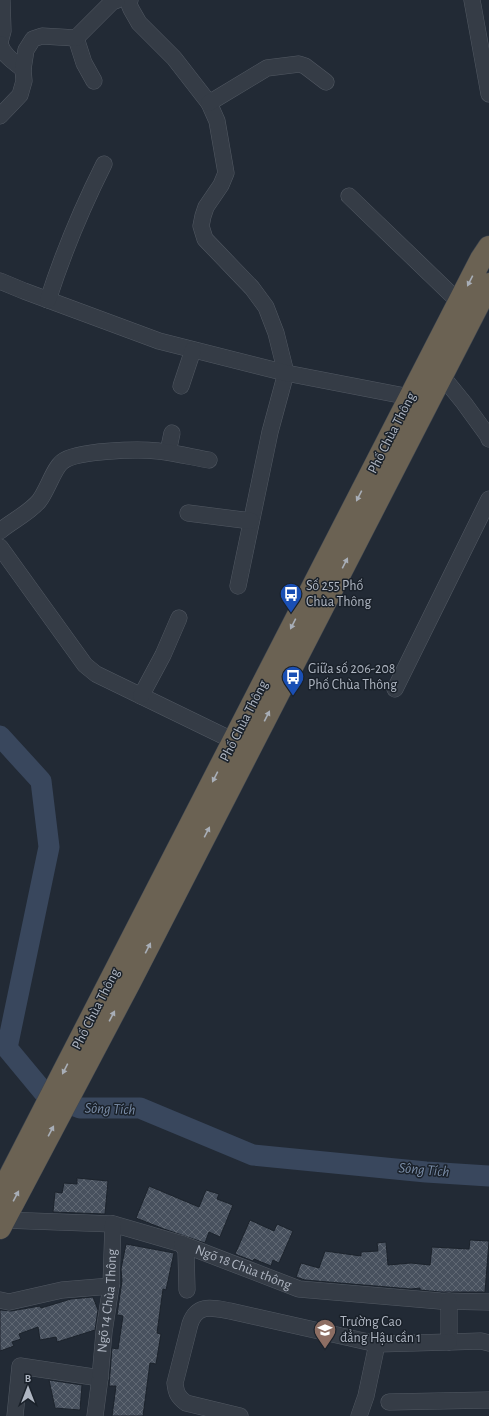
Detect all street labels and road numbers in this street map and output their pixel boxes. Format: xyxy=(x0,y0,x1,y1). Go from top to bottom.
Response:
street label: Phố Chùa Thông xyxy=(365,390,419,476)
street label: Phố Chùa Thông xyxy=(217,678,271,764)
street label: Phố Chùa Thông xyxy=(69,966,123,1052)
street label: Ngõ 18 Chùa thông xyxy=(193,1243,294,1292)
street label: Ngõ 14 Chùa Thông xyxy=(95,1248,119,1353)

